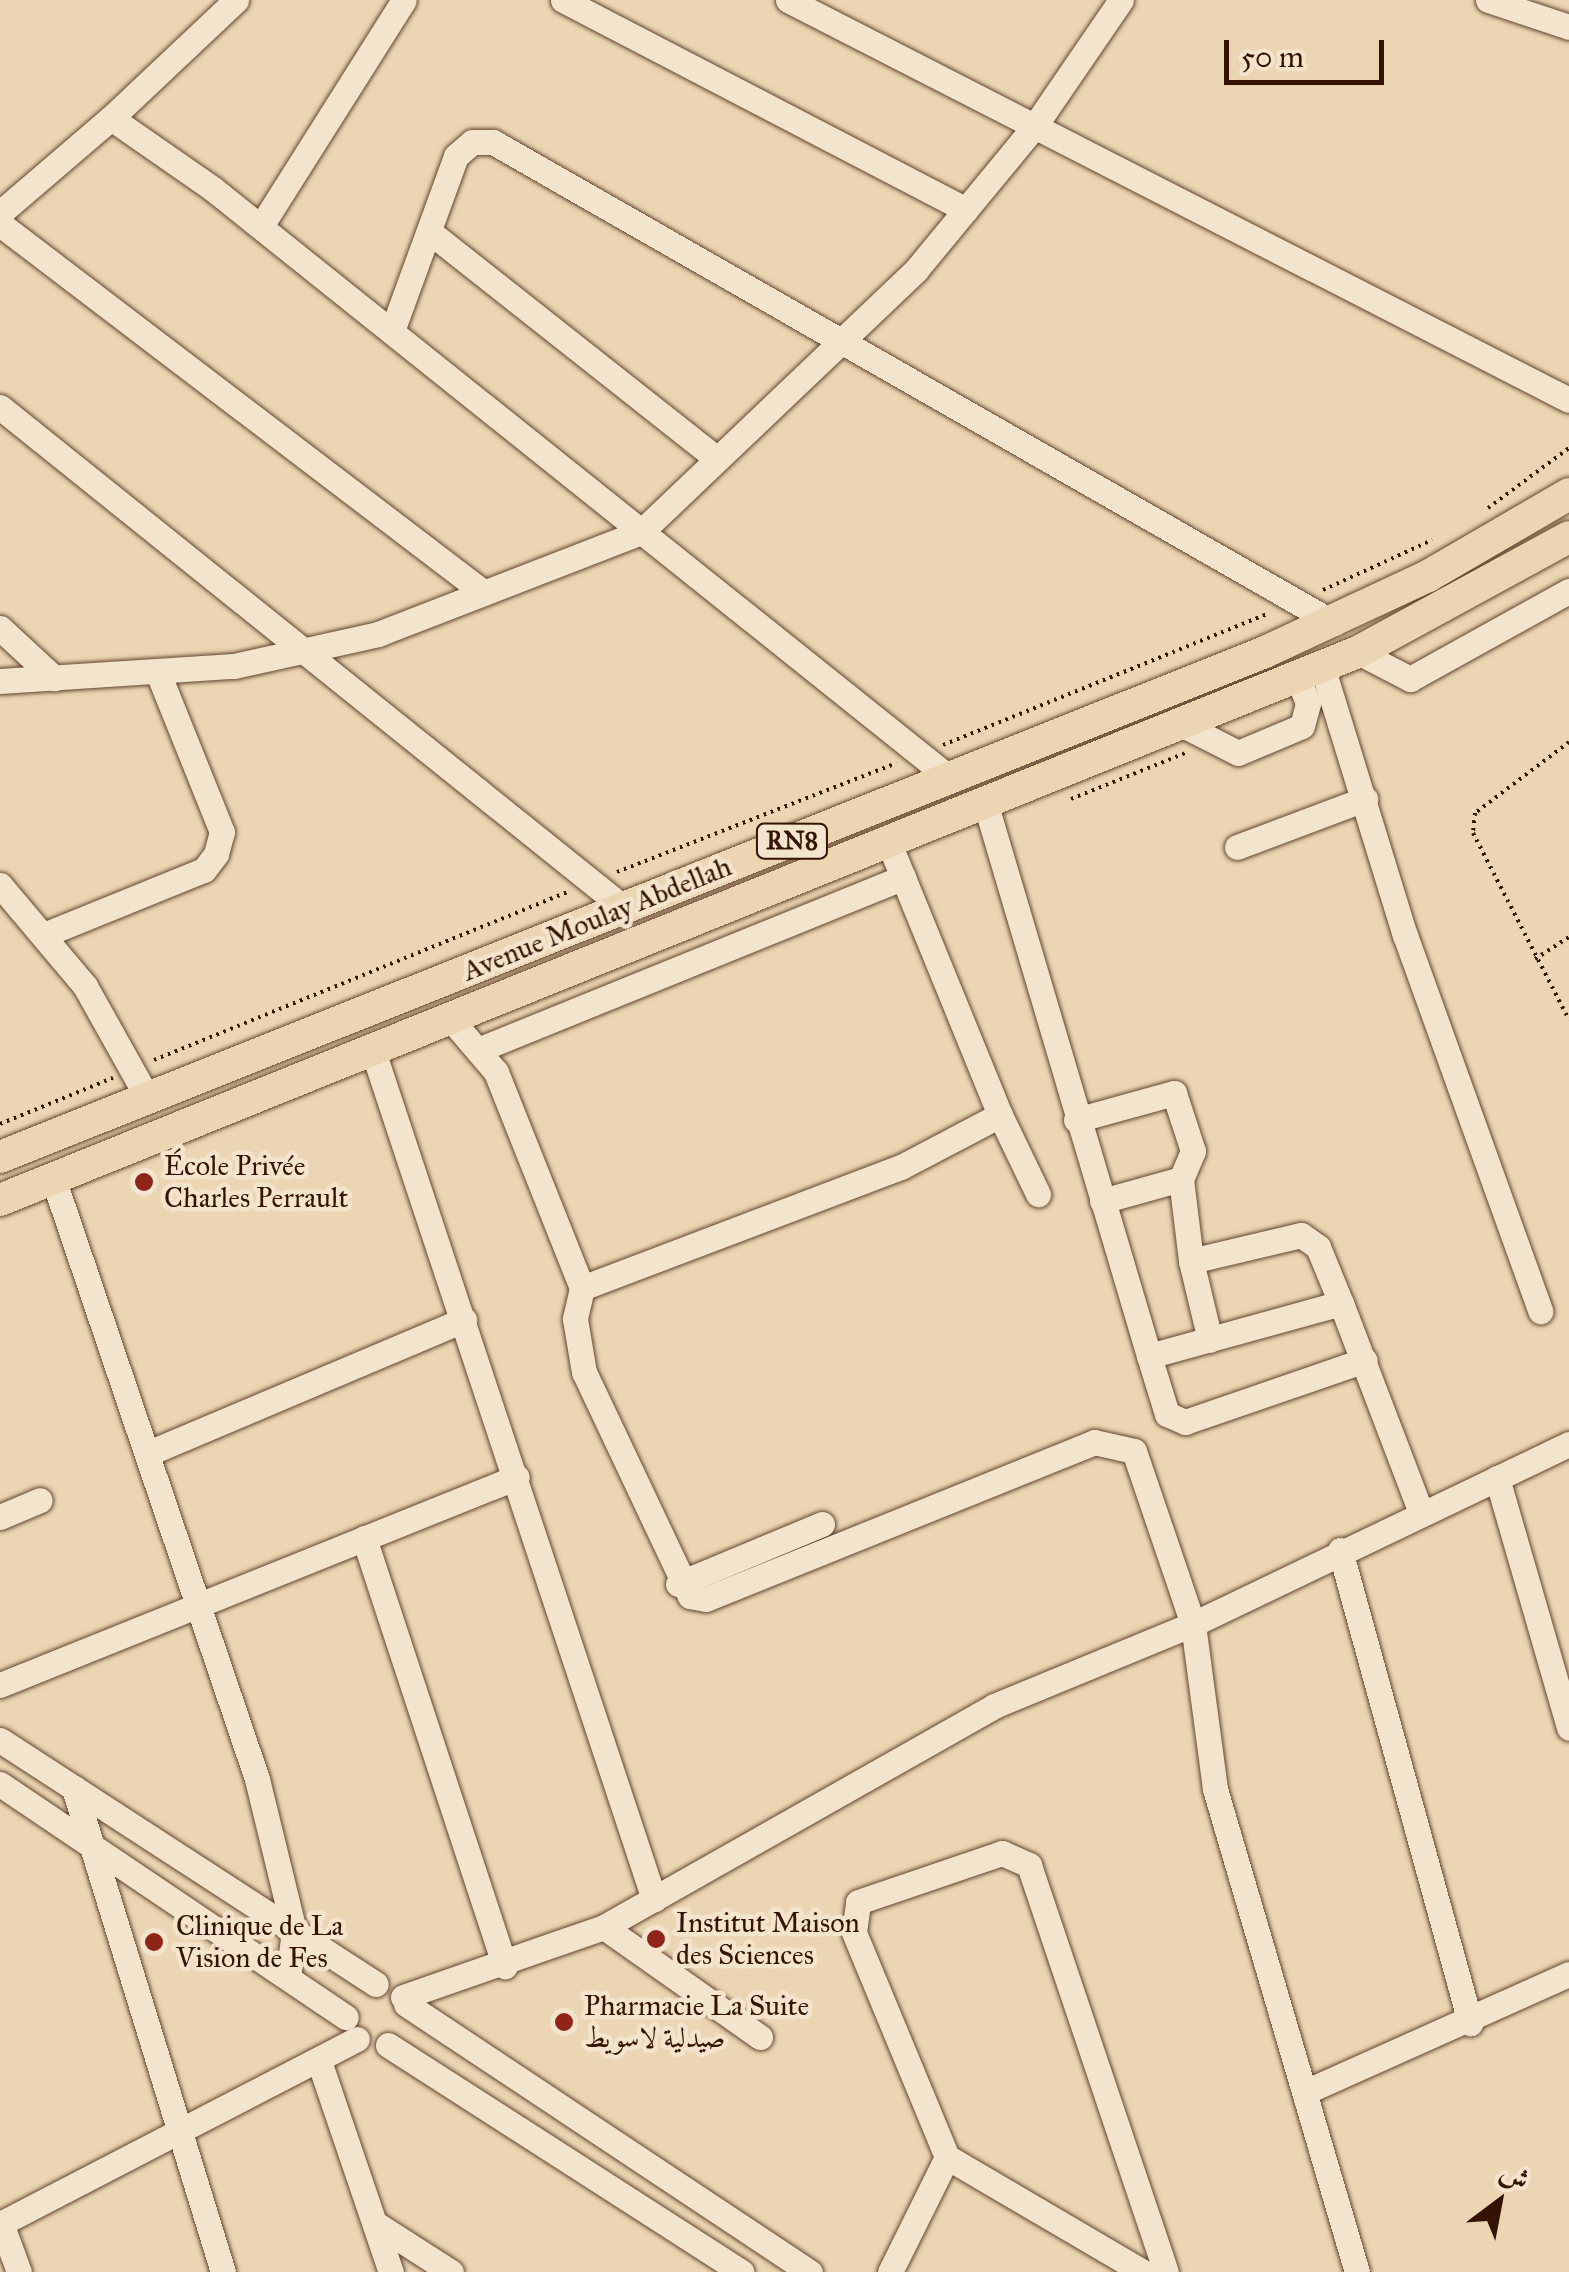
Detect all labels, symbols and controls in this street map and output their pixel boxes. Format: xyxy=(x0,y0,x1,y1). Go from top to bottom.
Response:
scale bar xyxy=(1229,20,1389,82)
text: 50 m xyxy=(1241,39,1304,75)
road number: RN8 xyxy=(754,821,830,861)
street label: Avenue Moulay Abdellah xyxy=(458,850,736,988)
place label: École Privée Charles Perrault xyxy=(164,1149,348,1215)
marker: École Privée Charles Perrault xyxy=(133,1171,155,1193)
place label: Institut Maison des Sciences xyxy=(676,1906,860,1972)
place label: Clinique de La Vision de Fes xyxy=(176,1909,343,1975)
marker: Institut Maison des Sciences xyxy=(645,1928,667,1950)
marker: Clinique de La Vision de Fes xyxy=(141,1929,167,1955)
place label: Pharmacie La Suite صيدلية لاسويط xyxy=(584,1989,809,2055)
marker: Pharmacie La Suite صيدلية لاسويط xyxy=(553,2011,575,2033)
north arrow xyxy=(1449,2152,1549,2252)
text: ش xyxy=(1494,2154,1536,2198)

